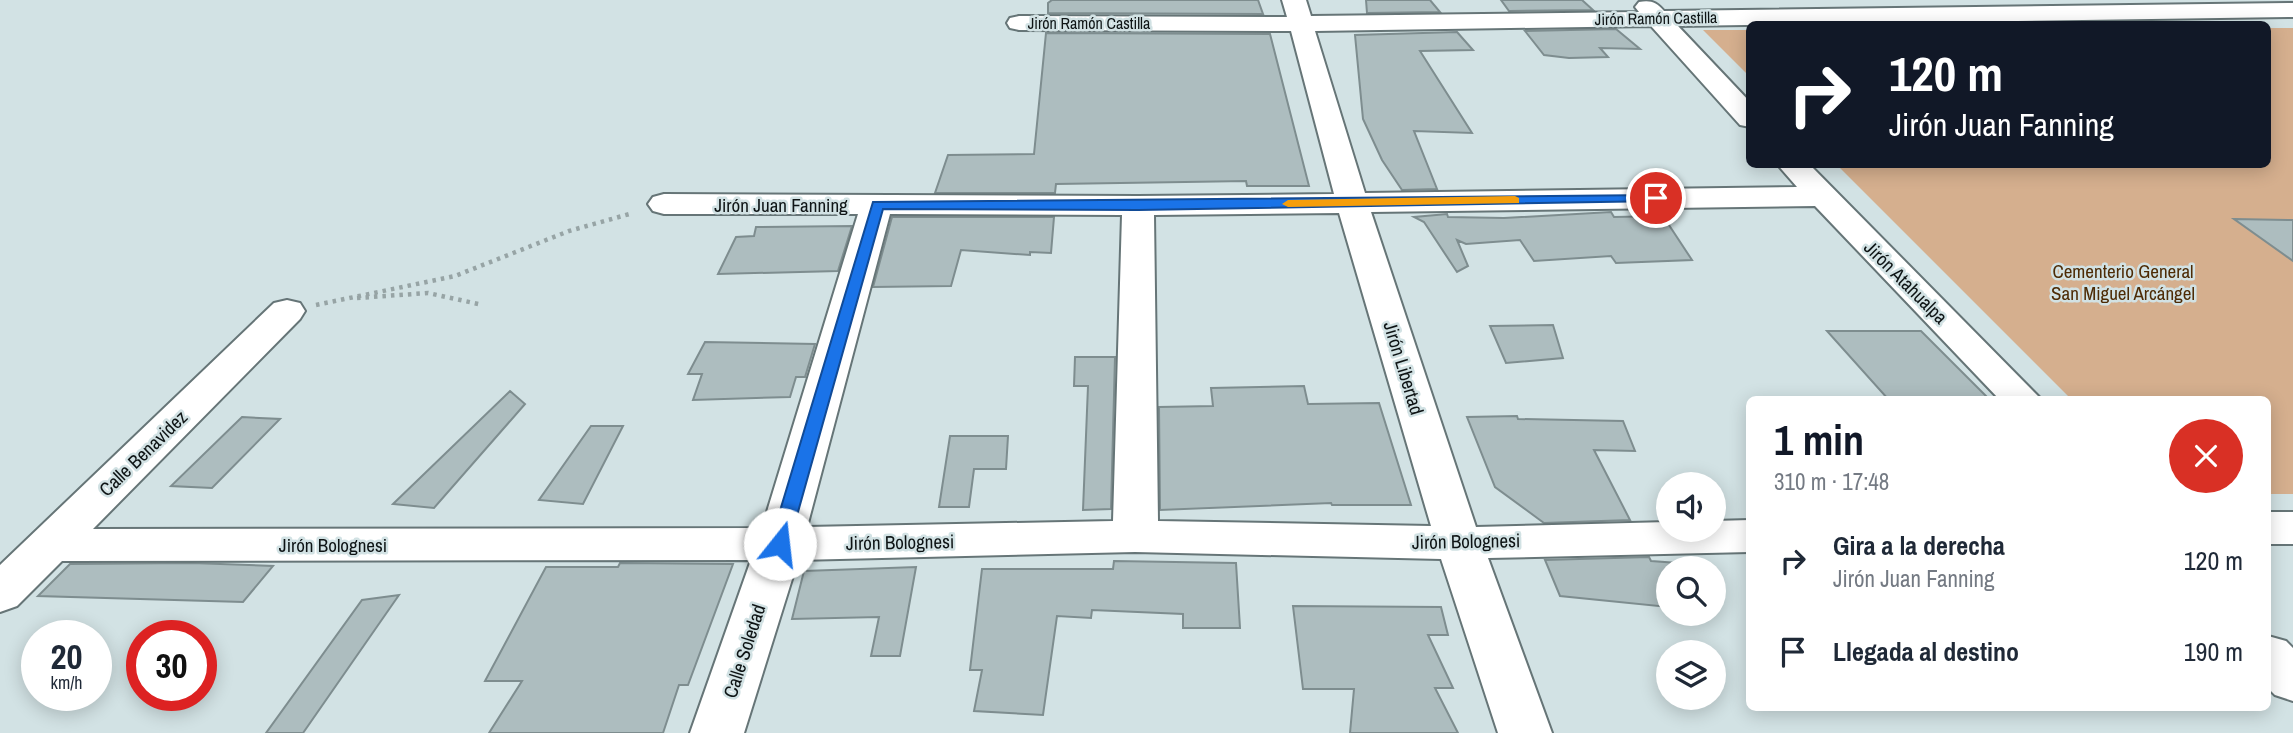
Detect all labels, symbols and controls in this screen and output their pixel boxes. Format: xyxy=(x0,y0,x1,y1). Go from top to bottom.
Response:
street label: Jirón Ramón Castilla xyxy=(1595,6,1718,30)
street label: Jirón Ramón Castilla xyxy=(1028,12,1151,34)
text: 120 m xyxy=(1889,40,2003,106)
icon: right xyxy=(1774,49,1865,140)
text: Jirón Juan Fanning xyxy=(1889,103,2114,146)
pin xyxy=(1626,168,1686,228)
icon: arrive xyxy=(1637,179,1675,217)
street label: Jirón Juan Fanning xyxy=(714,192,848,218)
street label: Jirón Atahualpa xyxy=(1859,235,1954,330)
park label: Cementerio General San Miguel Arcángel xyxy=(2051,258,2195,306)
street label: Jirón Libertad xyxy=(1378,318,1430,418)
street label: Calle Benavidez xyxy=(93,404,193,502)
text: 1 min xyxy=(1774,412,1864,468)
button: close xyxy=(2169,419,2243,493)
text: 310 m · 17:48 xyxy=(1774,466,1889,497)
map controls xyxy=(1656,472,1726,710)
button: sound xyxy=(1656,472,1726,542)
position arrow xyxy=(743,507,817,581)
street label: Jirón Bolognesi xyxy=(1412,527,1520,555)
street label: Jirón Bolognesi xyxy=(846,528,954,556)
text: Gira a la derecha xyxy=(1833,528,2005,563)
street label: Jirón Bolognesi xyxy=(279,532,387,558)
icon: right xyxy=(1774,542,1812,580)
text: 120 m xyxy=(2184,543,2243,578)
button: search xyxy=(1656,556,1726,626)
text: Jirón Juan Fanning xyxy=(1833,563,1995,594)
street label: Calle Soledad xyxy=(717,601,771,701)
speed limit sign: 30 xyxy=(126,620,217,711)
text: 20 xyxy=(51,633,82,680)
icon: arrive xyxy=(1774,633,1812,671)
text: Llegada al destino xyxy=(1833,634,2019,669)
text: 190 m xyxy=(2184,634,2243,669)
button: layers xyxy=(1656,640,1726,710)
text: km/h xyxy=(51,670,83,695)

